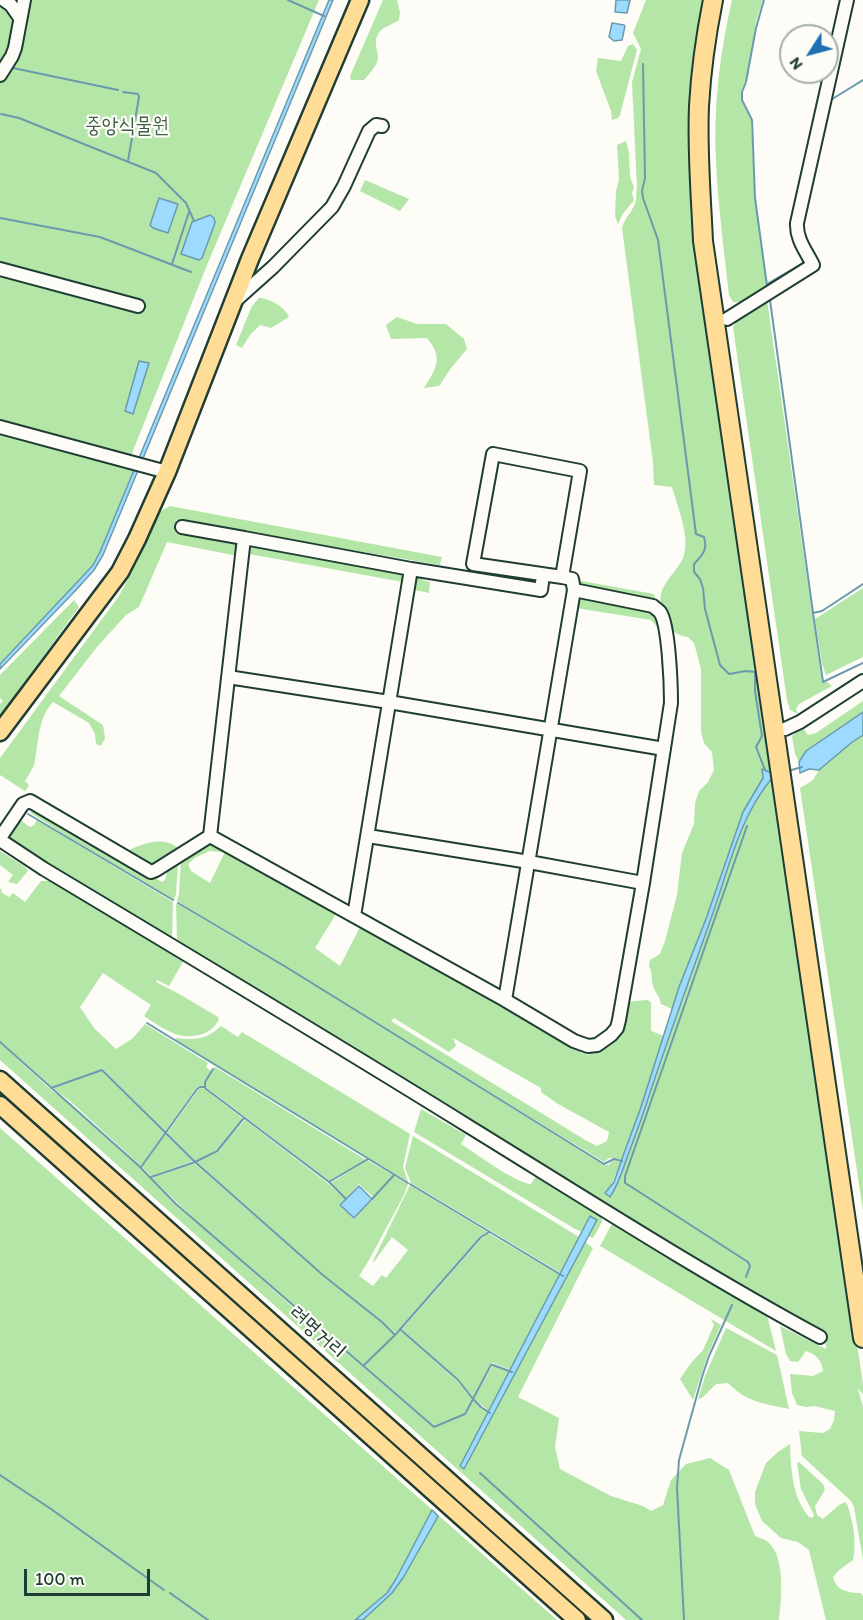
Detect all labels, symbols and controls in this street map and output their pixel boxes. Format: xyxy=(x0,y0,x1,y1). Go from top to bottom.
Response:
north arrow xyxy=(779,24,839,84)
text: N xyxy=(785,54,807,74)
park label: 중앙식물원 xyxy=(85,114,169,140)
street label: 려명거리 xyxy=(283,1301,351,1365)
scale bar xyxy=(27,1557,153,1595)
text: 100 m xyxy=(35,1568,85,1590)

